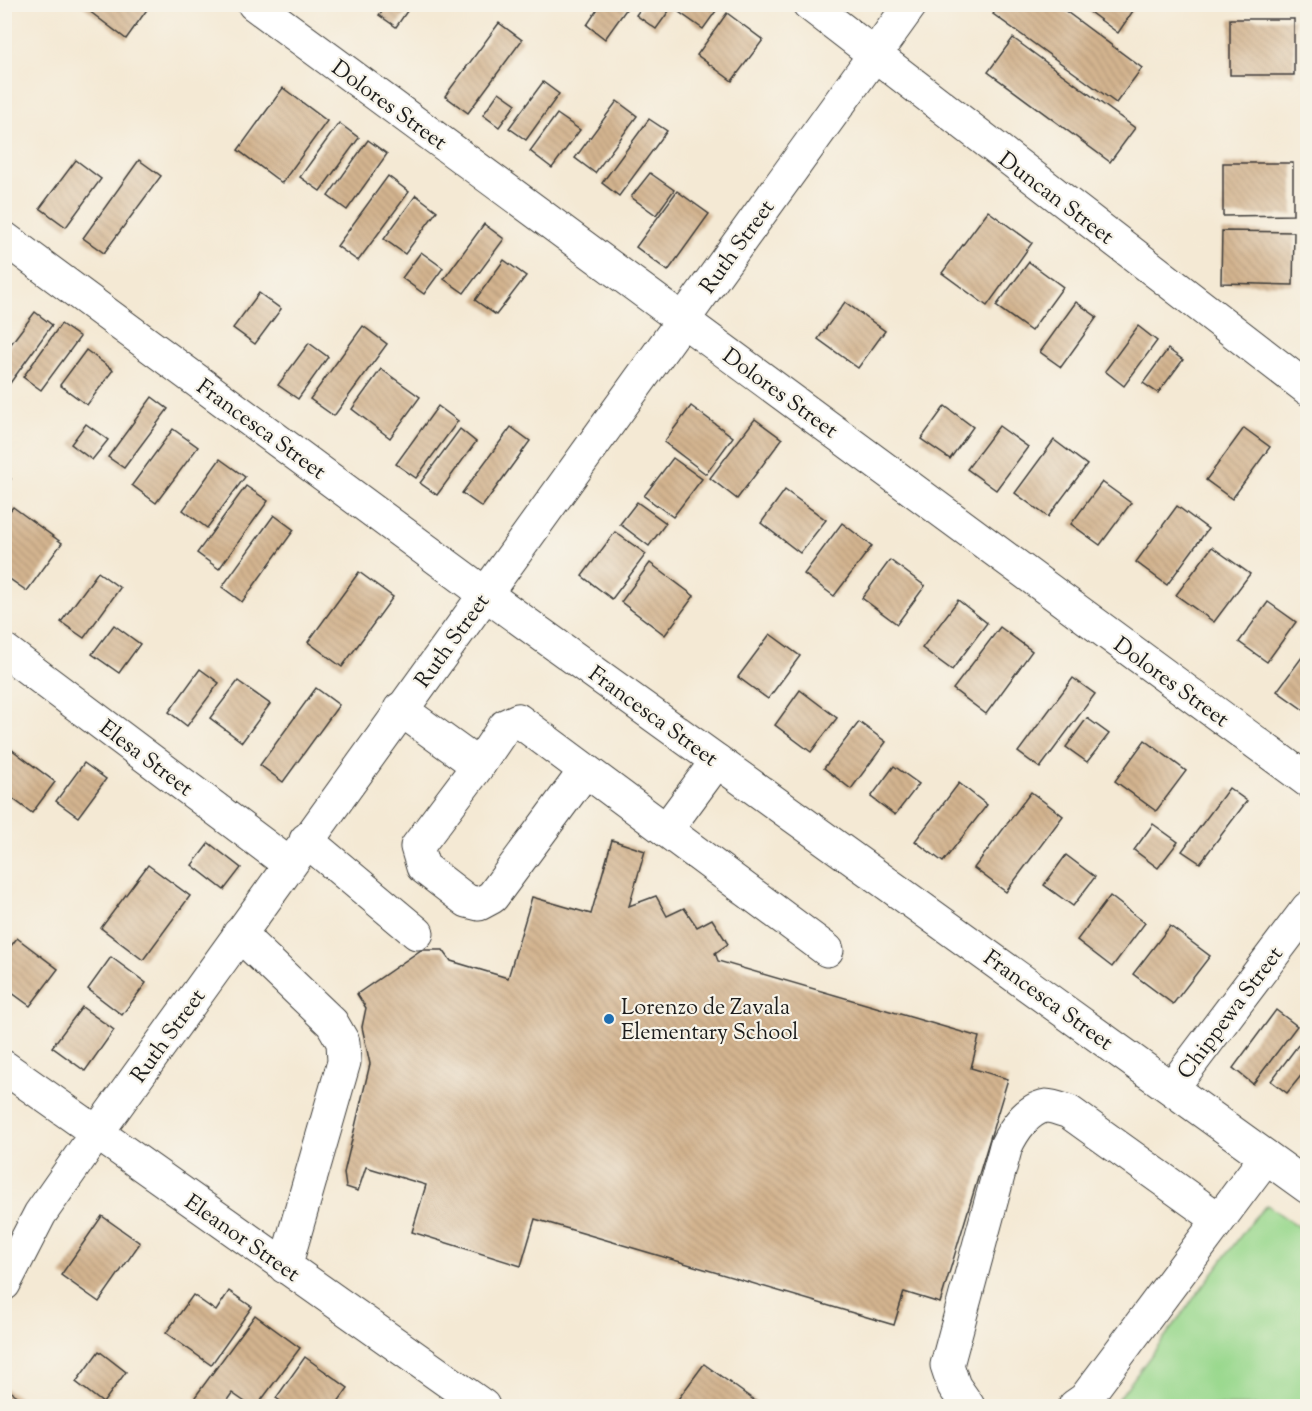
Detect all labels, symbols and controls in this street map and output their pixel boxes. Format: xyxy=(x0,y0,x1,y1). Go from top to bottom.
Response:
street label: Dolores Street xyxy=(324,54,453,160)
street label: Duncan Street xyxy=(991,145,1120,254)
street label: Ruth Street xyxy=(693,194,784,302)
street label: Dolores Street xyxy=(715,342,844,448)
street label: Francesca Street xyxy=(189,372,332,489)
street label: Ruth Street xyxy=(408,588,499,696)
street label: Dolores Street xyxy=(1106,631,1235,737)
street label: Francesca Street xyxy=(581,659,724,776)
street label: Elesa Street xyxy=(92,714,199,805)
street label: Chippewa Street xyxy=(1171,940,1292,1087)
street label: Francesca Street xyxy=(976,943,1119,1060)
street label: Ruth Street xyxy=(124,983,215,1091)
place label: Lorenzo de Zavala Elementary School xyxy=(621,993,798,1050)
marker: Lorenzo de Zavala Elementary School xyxy=(602,1012,616,1026)
street label: Eleanor Street xyxy=(177,1188,306,1291)

